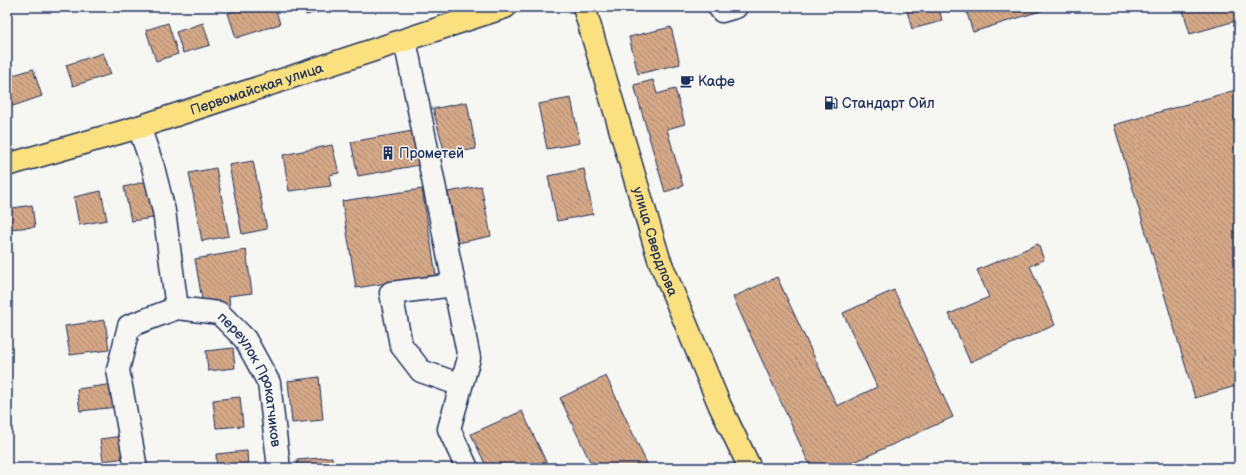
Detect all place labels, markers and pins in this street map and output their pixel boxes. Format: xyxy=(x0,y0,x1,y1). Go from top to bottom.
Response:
cafe icon: Кафе xyxy=(679,73,695,89)
place label: Кафе xyxy=(698,73,735,90)
fuel station icon: Стандарт Ойл xyxy=(823,95,839,111)
place label: Стандарт Ойл xyxy=(842,95,935,112)
building icon: Прометей xyxy=(380,145,396,161)
place label: Прометей xyxy=(399,145,464,162)

